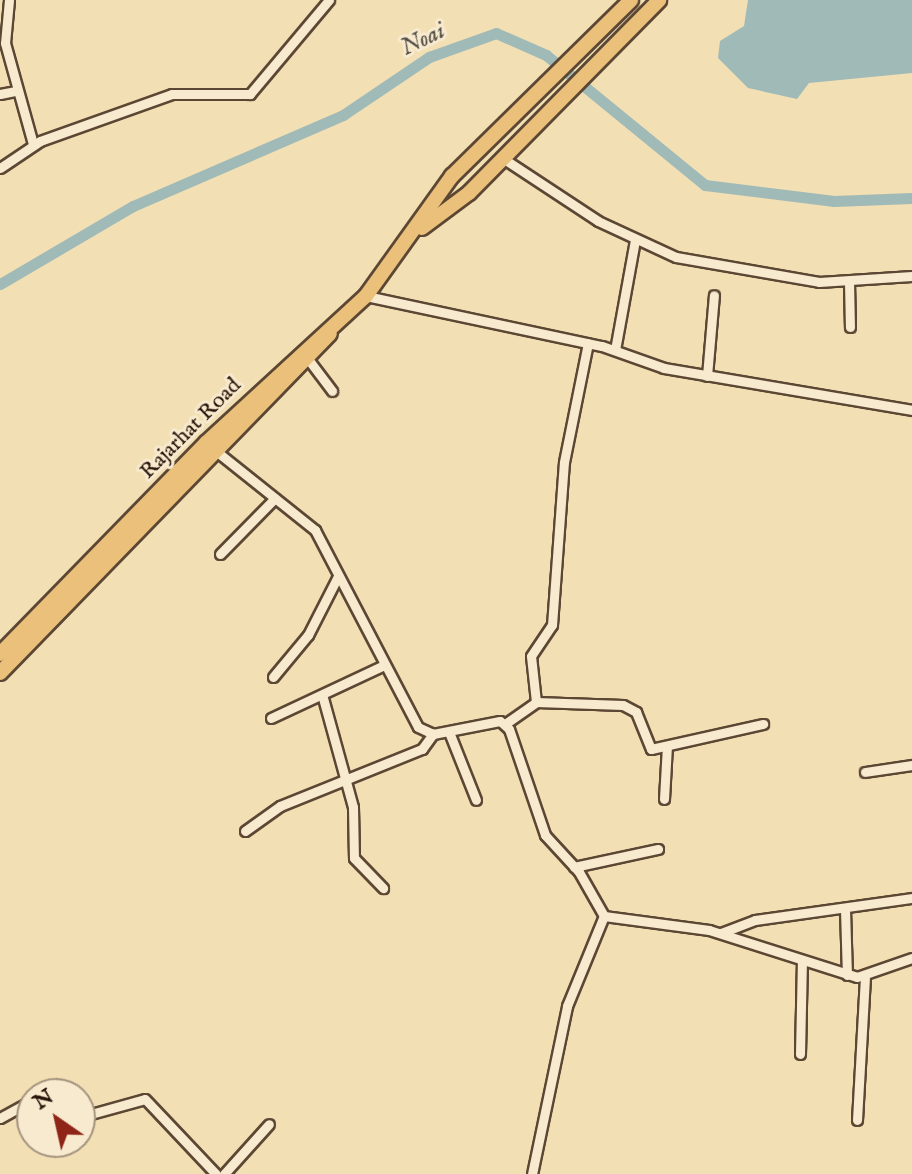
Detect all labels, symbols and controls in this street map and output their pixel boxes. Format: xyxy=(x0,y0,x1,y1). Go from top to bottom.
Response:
water label: Noai xyxy=(396,17,450,63)
street label: Rajarhat Road xyxy=(135,373,247,485)
north arrow xyxy=(16,1078,96,1158)
text: N xyxy=(28,1083,59,1117)

